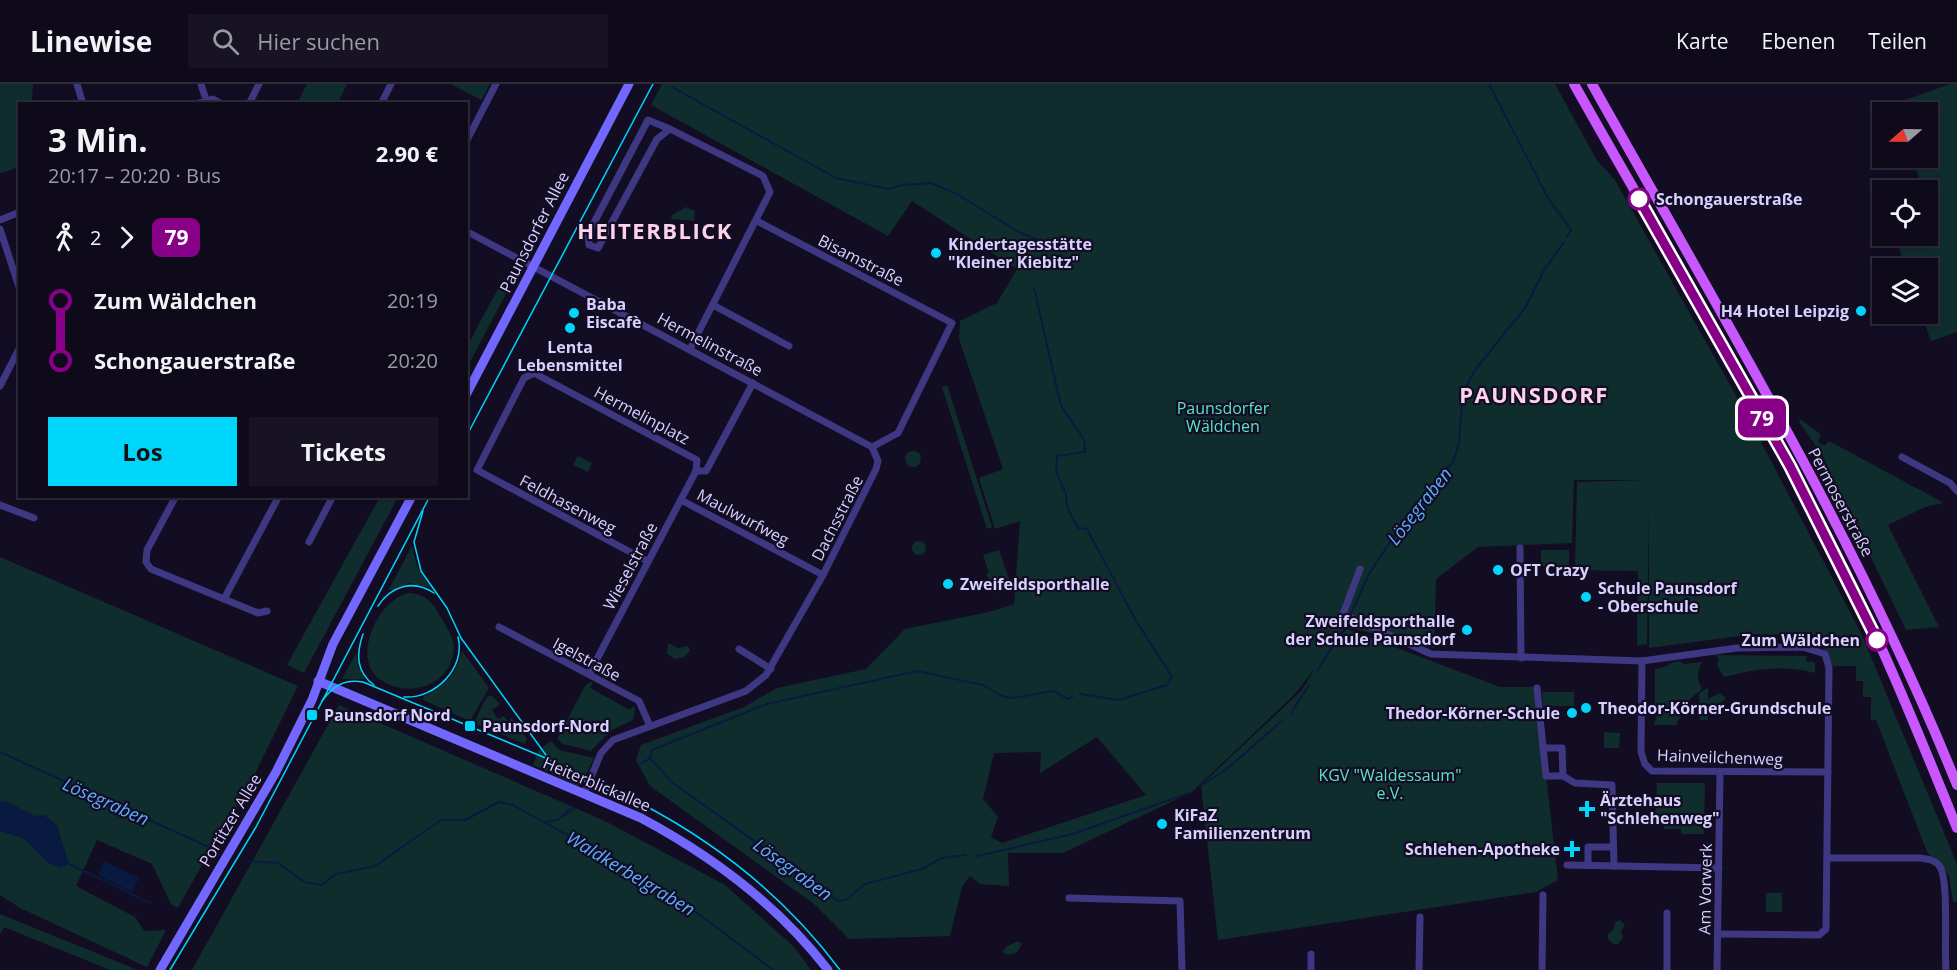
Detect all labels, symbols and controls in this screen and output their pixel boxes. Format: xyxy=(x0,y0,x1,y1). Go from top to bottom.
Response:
search box xyxy=(188,14,608,68)
text: Linewise xyxy=(30,22,152,60)
icon: search xyxy=(209,25,242,58)
text: Hier suchen xyxy=(257,26,380,56)
text: Karte xyxy=(1676,27,1729,55)
text: Ebenen xyxy=(1762,27,1835,55)
text: Teilen xyxy=(1868,27,1927,55)
north arrow xyxy=(1872,102,1938,168)
map controls xyxy=(1872,102,1938,324)
text: 3 Min. xyxy=(48,117,148,162)
text: 2.90 € xyxy=(376,138,438,168)
text: 20:17 – 20:20 · Bus xyxy=(48,162,221,189)
street label: Paunsdorfer Allee xyxy=(494,168,574,296)
button: locate xyxy=(1872,180,1938,246)
marker: Schongauerstraße xyxy=(1628,188,1650,210)
place label: Schongauerstraße xyxy=(1656,188,1803,210)
district label: HEITERBLICK xyxy=(577,215,733,245)
icon: walk xyxy=(48,221,81,254)
icon: forward xyxy=(110,221,143,254)
text: 79 xyxy=(164,223,188,251)
text: 2 xyxy=(90,224,101,251)
street label: Bisamstraße xyxy=(814,229,908,291)
place label: Kindertagesstätte "Kleiner Kiebitz" xyxy=(948,233,1092,273)
marker: Kindertagesstätte "Kleiner Kiebitz" xyxy=(929,246,943,260)
button: layers xyxy=(1872,258,1938,324)
text: Zum Wäldchen xyxy=(94,285,257,315)
text: 20:19 xyxy=(387,287,438,314)
place label: Baba Eiscafè xyxy=(586,293,641,333)
place label: H4 Hotel Leipzig xyxy=(1721,300,1849,322)
marker: H4 Hotel Leipzig xyxy=(1854,304,1868,318)
marker: Baba Eiscafè xyxy=(567,306,581,320)
street label: Hermelinstraße xyxy=(653,307,767,381)
marker: Lenta Lebensmittel xyxy=(563,321,577,335)
place label: Lenta Lebensmittel xyxy=(517,336,623,376)
text: Schongauerstraße xyxy=(94,345,296,375)
text: 20:20 xyxy=(387,347,438,374)
district label: PAUNSDORF xyxy=(1459,379,1609,409)
street label: Hermelinplatz xyxy=(591,381,693,449)
park label: Paunsdorfer Wäldchen xyxy=(1177,397,1270,437)
line badge: 79 xyxy=(1735,398,1789,438)
text: 79 xyxy=(1750,404,1774,432)
button: Los xyxy=(48,417,237,486)
button: Tickets xyxy=(249,417,438,486)
street label: Permoserstraße xyxy=(1803,444,1879,560)
water label: Lösegraben xyxy=(1381,462,1457,550)
street label: Feldhasenweg xyxy=(516,469,620,539)
street label: Dachsstraße xyxy=(806,471,868,565)
street label: Maulwurfweg xyxy=(693,483,793,551)
street label: Wieselstraße xyxy=(598,518,662,614)
place label: OFT Crazy xyxy=(1510,559,1590,581)
marker: OFT Crazy xyxy=(1491,563,1505,577)
place label: Zweifeldsporthalle xyxy=(960,573,1110,595)
marker: Zweifeldsporthalle xyxy=(941,577,955,591)
place label: Schule Paunsdorf - Oberschule xyxy=(1598,577,1738,617)
marker: Schule Paunsdorf - Oberschule xyxy=(1579,590,1593,604)
place label: Zweifeldsporthalle der Schule Paunsdorf xyxy=(1285,610,1456,650)
marker: Zweifeldsporthalle der Schule Paunsdorf xyxy=(1460,623,1474,637)
place label: Zum Wäldchen xyxy=(1742,629,1860,651)
marker: Zum Wäldchen xyxy=(1866,629,1888,651)
street label: Igelstraße xyxy=(549,632,625,686)
place label: Theodor-Körner-Grundschule xyxy=(1598,697,1831,719)
marker: Theodor-Körner-Grundschule xyxy=(1579,701,1593,715)
place label: Thedor-Körner-Schule xyxy=(1386,702,1560,724)
place label: Paunsdorf Nord xyxy=(324,704,451,726)
marker: Thedor-Körner-Schule xyxy=(1565,706,1579,720)
marker: Paunsdorf Nord xyxy=(305,708,319,722)
place label: Paunsdorf-Nord xyxy=(482,715,610,737)
marker: Paunsdorf-Nord xyxy=(463,719,477,733)
street label: Hainveilchenweg xyxy=(1657,744,1784,770)
street label: Heiterblickallee xyxy=(540,751,654,817)
park label: KGV "Waldessaum" e.V. xyxy=(1318,764,1462,804)
street label: Portitzer Allee xyxy=(194,770,266,870)
water label: Lösegraben xyxy=(59,771,153,831)
place label: Ärztehaus "Schlehenweg" xyxy=(1600,789,1720,829)
marker: Ärztehaus "Schlehenweg" xyxy=(1578,800,1596,818)
place label: KiFaZ Familienzentrum xyxy=(1174,804,1311,844)
marker: KiFaZ Familienzentrum xyxy=(1155,817,1169,831)
water label: Waldkerbelgraben xyxy=(562,825,700,921)
water label: Lösegraben xyxy=(749,832,837,906)
place label: Schlehen-Apotheke xyxy=(1405,838,1560,860)
marker: Schlehen-Apotheke xyxy=(1565,842,1579,856)
street label: Am Vorwerk xyxy=(1693,843,1717,935)

